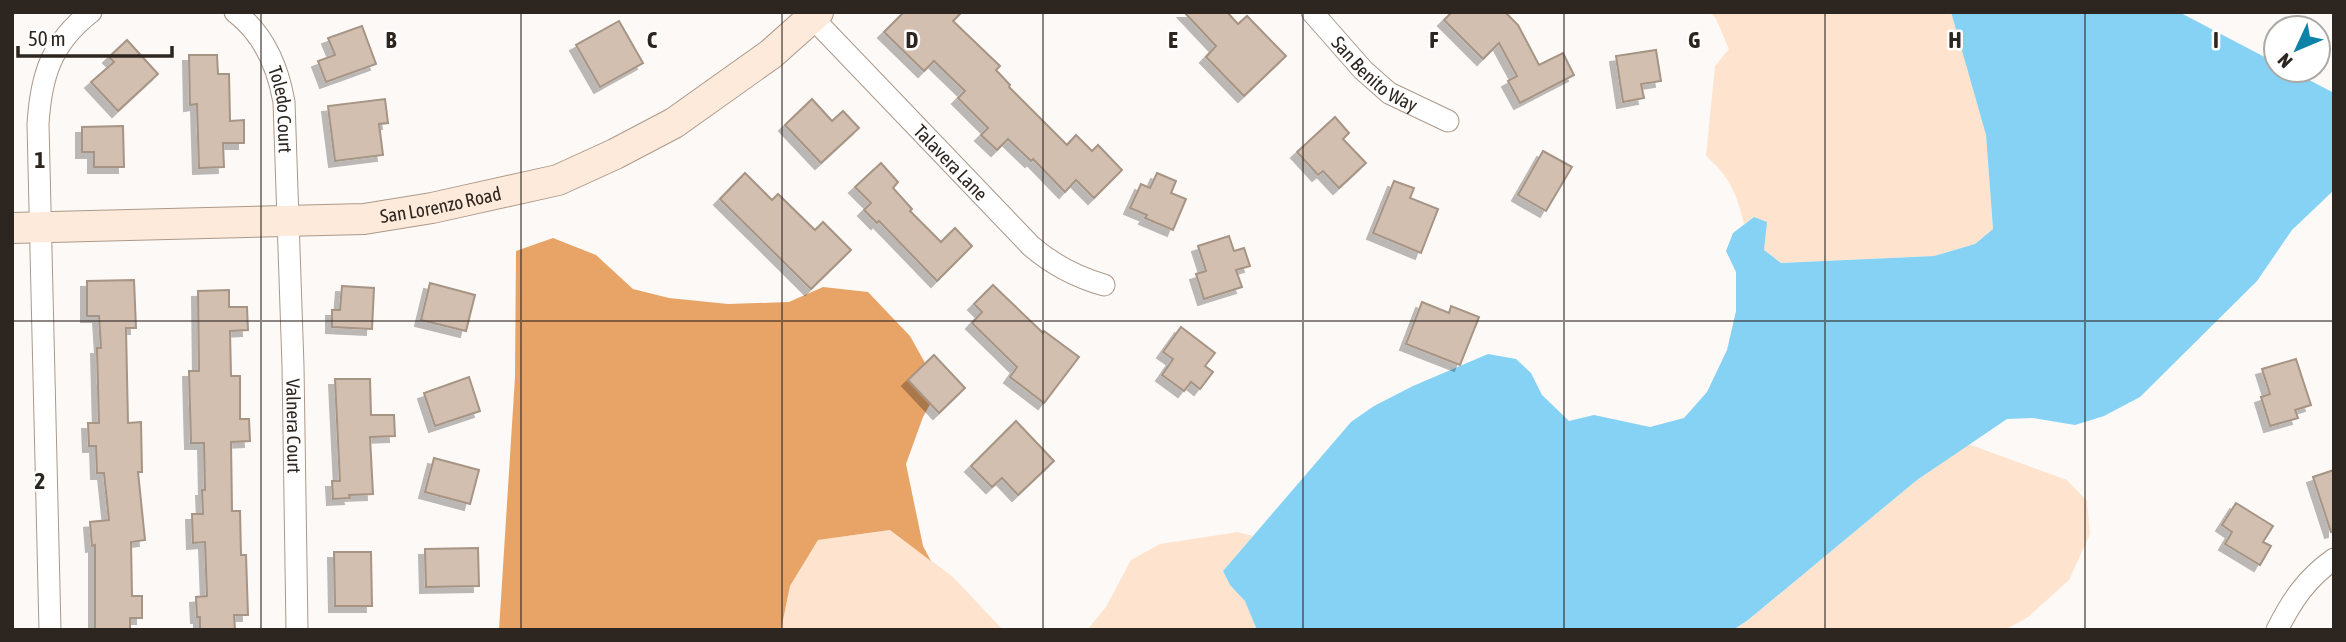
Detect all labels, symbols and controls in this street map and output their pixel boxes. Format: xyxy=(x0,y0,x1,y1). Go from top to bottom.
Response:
scale bar xyxy=(18,14,172,58)
north arrow xyxy=(2262,14,2332,84)
text: 50 m xyxy=(28,26,66,50)
text: B xyxy=(386,27,397,53)
text: C xyxy=(647,27,658,53)
text: D xyxy=(906,27,919,53)
text: E xyxy=(1168,27,1178,53)
text: F xyxy=(1429,27,1439,53)
text: G xyxy=(1688,27,1700,53)
text: H xyxy=(1948,27,1962,53)
text: I xyxy=(2213,27,2219,53)
street label: San Benito Way xyxy=(1327,32,1421,116)
text: N xyxy=(2273,49,2297,72)
street label: Toledo Court xyxy=(264,63,297,153)
street label: Talavera Lane xyxy=(909,120,992,205)
text: 1 xyxy=(35,147,46,173)
street label: San Lorenzo Road xyxy=(378,182,503,227)
street label: Valnera Court xyxy=(282,378,306,473)
text: 2 xyxy=(35,468,45,494)

